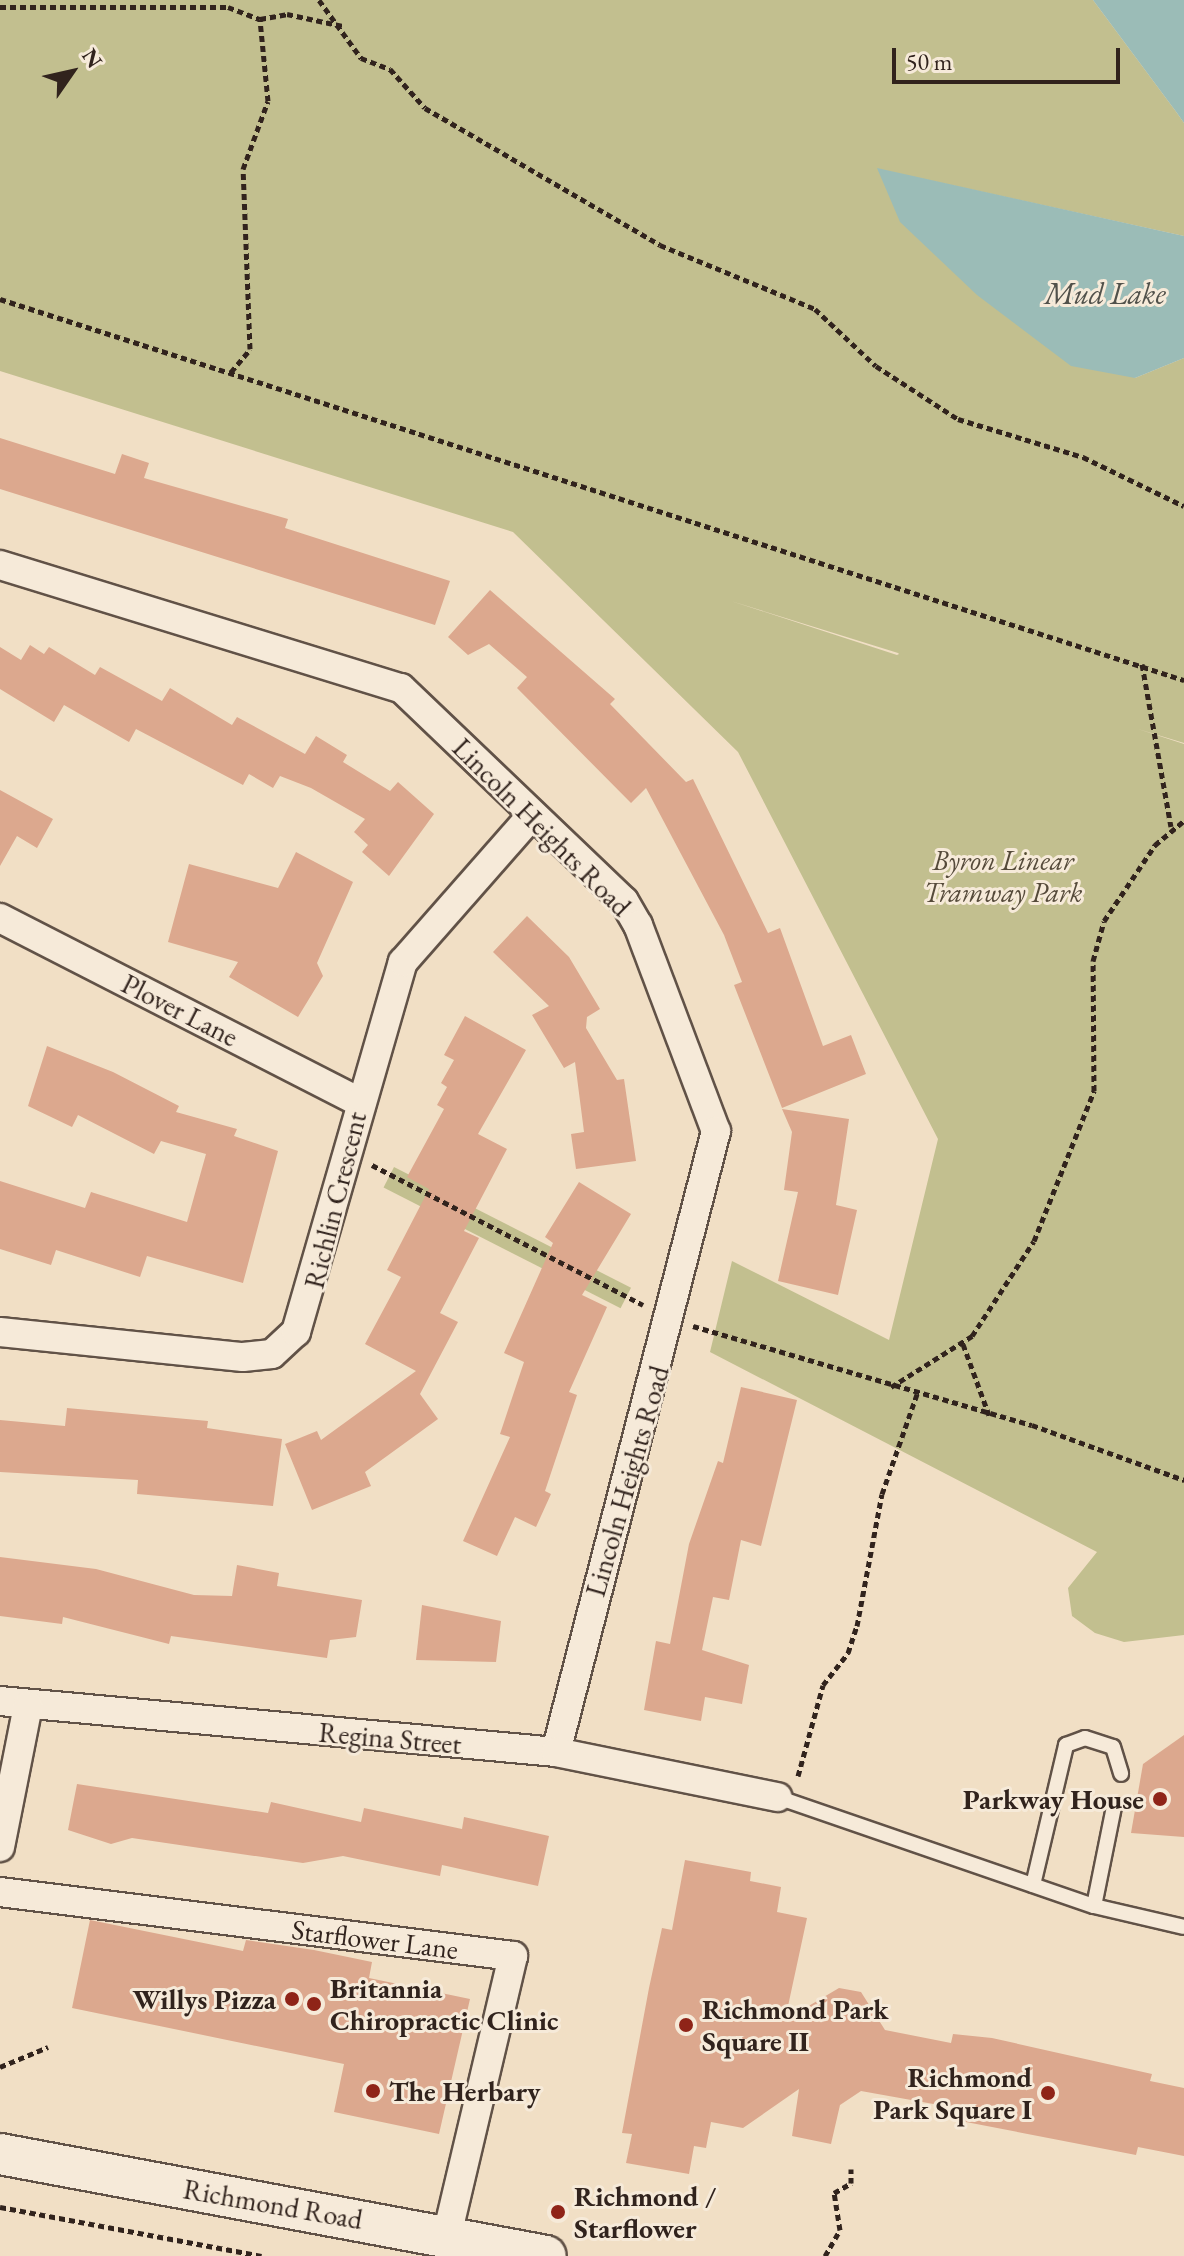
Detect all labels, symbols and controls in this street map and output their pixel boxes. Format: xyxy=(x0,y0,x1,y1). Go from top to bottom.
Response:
north arrow xyxy=(32,32,112,112)
scale bar xyxy=(896,32,1124,82)
text: N xyxy=(75,43,109,74)
text: 50 m xyxy=(906,46,953,77)
water label: Mud Lake xyxy=(1044,276,1166,312)
street label: Lincoln Heights Road xyxy=(446,731,638,923)
park label: Byron Linear Tramway Park xyxy=(924,843,1082,909)
street label: Plover Lane xyxy=(116,966,244,1054)
street label: Richlin Crescent xyxy=(297,1108,373,1292)
street label: Lincoln Heights Road xyxy=(578,1362,676,1600)
street label: Regina Street xyxy=(317,1715,463,1761)
place label: Parkway House xyxy=(963,1782,1144,1816)
marker: Parkway House xyxy=(1151,1790,1169,1808)
street label: Starflower Lane xyxy=(290,1912,460,1966)
place label: Britannia Chiropractic Clinic xyxy=(330,1971,558,2037)
place label: Willys Pizza xyxy=(132,1982,276,2016)
marker: Willys Pizza xyxy=(283,1990,301,2008)
place label: Richmond Park Square II xyxy=(702,1992,889,2058)
marker: Britannia Chiropractic Clinic xyxy=(305,1995,323,2013)
marker: Richmond Park Square II xyxy=(677,2016,695,2034)
place label: Richmond Park Square I xyxy=(873,2060,1032,2126)
place label: The Herbary xyxy=(389,2074,541,2108)
marker: The Herbary xyxy=(364,2082,382,2100)
marker: Richmond Park Square I xyxy=(1039,2084,1057,2102)
street label: Richmond Road xyxy=(181,2172,365,2236)
place label: Richmond / Starflower xyxy=(574,2179,716,2245)
marker: Richmond / Starflower xyxy=(549,2203,567,2221)

